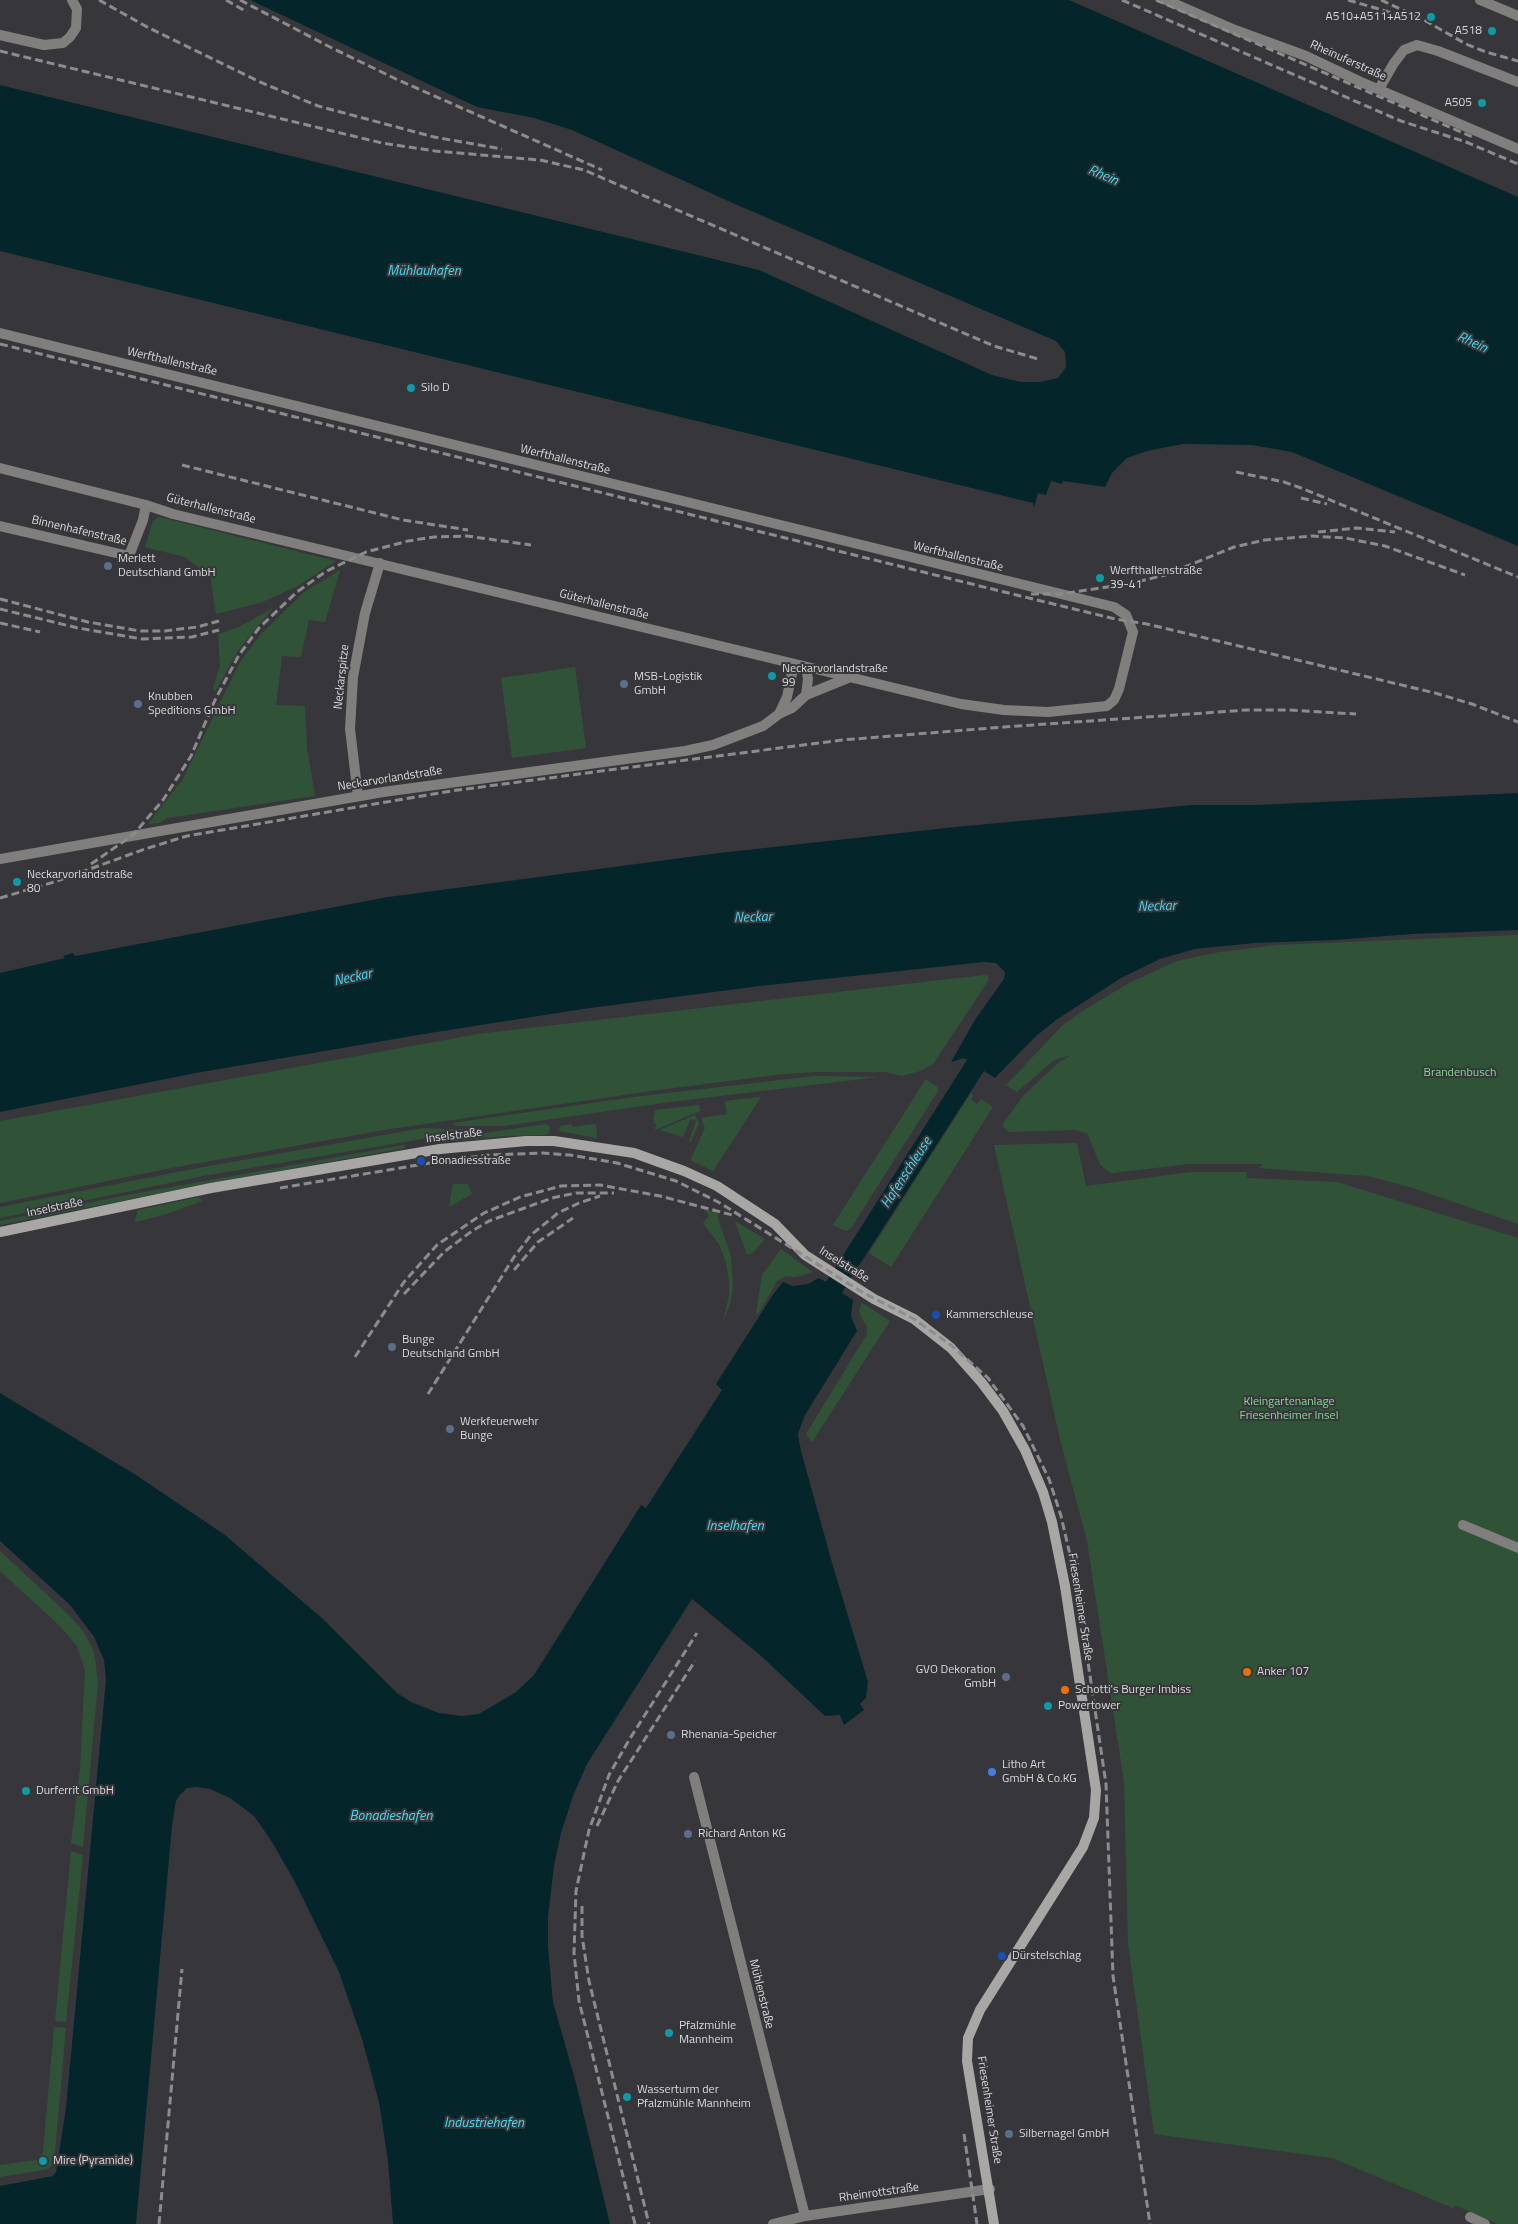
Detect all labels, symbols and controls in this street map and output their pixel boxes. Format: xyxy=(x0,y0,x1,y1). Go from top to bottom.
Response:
place label: A510+A511+A512 xyxy=(1326,10,1421,24)
marker: A510+A511+A512 xyxy=(1425,11,1437,23)
place label: A518 xyxy=(1455,24,1482,38)
marker: A518 xyxy=(1486,25,1498,37)
street label: Rheinuferstraße xyxy=(1307,38,1389,84)
place label: A505 xyxy=(1445,96,1472,110)
marker: A505 xyxy=(1476,97,1488,109)
water label: Rhein xyxy=(1085,162,1121,190)
water label: Mühlauhafen xyxy=(387,264,461,280)
water label: Rhein xyxy=(1454,329,1490,357)
street label: Werfthallenstraße xyxy=(125,345,219,379)
place label: Silo D xyxy=(421,381,450,395)
marker: Silo D xyxy=(405,382,417,394)
street label: Werfthallenstraße xyxy=(519,442,611,478)
street label: Güterhallenstraße xyxy=(165,491,257,527)
street label: Binnenhafenstraße xyxy=(30,513,128,549)
street label: Werfthallenstraße xyxy=(912,539,1004,575)
place label: Merlett Deutschland GmbH xyxy=(118,552,216,580)
marker: Merlett Deutschland GmbH xyxy=(102,560,114,572)
place label: Werfthallenstraße 39-41 xyxy=(1110,564,1202,592)
marker: Werfthallenstraße 39-41 xyxy=(1094,572,1106,584)
street label: Güterhallenstraße xyxy=(558,587,650,623)
street label: Neckarspitze xyxy=(331,644,353,710)
place label: Neckarvorlandstraße 99 xyxy=(782,662,888,690)
place label: MSB-Logistik GmbH xyxy=(634,670,702,698)
marker: Neckarvorlandstraße 99 xyxy=(766,670,778,682)
marker: MSB-Logistik GmbH xyxy=(618,678,630,690)
place label: Knubben Speditions GmbH xyxy=(148,690,235,718)
marker: Knubben Speditions GmbH xyxy=(132,698,144,710)
street label: Neckarvorlandstraße xyxy=(337,764,443,794)
place label: Neckarvorlandstraße 80 xyxy=(27,868,133,896)
marker: Neckarvorlandstraße 80 xyxy=(11,876,23,888)
water label: Neckar xyxy=(1138,898,1176,916)
water label: Neckar xyxy=(734,909,772,927)
water label: Neckar xyxy=(332,966,374,990)
park label: Brandenbusch xyxy=(1424,1066,1496,1080)
street label: Inselstraße xyxy=(425,1125,483,1147)
water label: Hafenschleuse xyxy=(878,1135,936,1211)
place label: Bonadiesstraße xyxy=(431,1154,511,1168)
marker: Bonadiesstraße xyxy=(415,1155,427,1167)
street label: Inselstraße xyxy=(26,1195,84,1221)
street label: Inselstraße xyxy=(816,1244,872,1286)
place label: Kammerschleuse xyxy=(946,1308,1033,1322)
marker: Kammerschleuse xyxy=(930,1309,942,1321)
place label: Bunge Deutschland GmbH xyxy=(402,1333,500,1361)
marker: Bunge Deutschland GmbH xyxy=(386,1341,398,1353)
park label: Kleingartenanlage Friesenheimer Insel xyxy=(1240,1395,1338,1423)
place label: Werkfeuerwehr Bunge xyxy=(460,1415,539,1443)
marker: Werkfeuerwehr Bunge xyxy=(444,1423,456,1435)
water label: Inselhafen xyxy=(706,1519,764,1535)
street label: Friesenheimer Straße xyxy=(1064,1552,1096,1662)
place label: GVO Dekoration GmbH xyxy=(916,1663,996,1691)
place label: Anker 107 xyxy=(1257,1665,1309,1679)
marker: Anker 107 xyxy=(1241,1666,1253,1678)
marker: GVO Dekoration GmbH xyxy=(1000,1671,1012,1683)
place label: Schotti's Burger Imbiss xyxy=(1075,1683,1191,1697)
marker: Schotti's Burger Imbiss xyxy=(1059,1684,1071,1696)
place label: Powertower xyxy=(1058,1699,1120,1713)
marker: Powertower xyxy=(1042,1700,1054,1712)
place label: Rhenania-Speicher xyxy=(681,1728,777,1742)
marker: Rhenania-Speicher xyxy=(665,1729,677,1741)
place label: Litho Art GmbH & Co.KG xyxy=(1002,1758,1077,1786)
marker: Litho Art GmbH & Co.KG xyxy=(986,1766,998,1778)
place label: Durferrit GmbH xyxy=(36,1784,114,1798)
marker: Durferrit GmbH xyxy=(20,1785,32,1797)
water label: Bonadieshafen xyxy=(350,1809,432,1825)
place label: Richard Anton KG xyxy=(698,1827,786,1841)
marker: Richard Anton KG xyxy=(682,1828,694,1840)
place label: Dürstelschlag xyxy=(1012,1949,1081,1963)
marker: Dürstelschlag xyxy=(996,1950,1008,1962)
street label: Mühlenstraße xyxy=(745,1958,777,2030)
place label: Pfalzmühle Mannheim xyxy=(679,2019,736,2047)
marker: Pfalzmühle Mannheim xyxy=(663,2027,675,2039)
street label: Friesenheimer Straße xyxy=(973,2055,1005,2165)
place label: Wasserturm der Pfalzmühle Mannheim xyxy=(637,2083,751,2111)
marker: Wasserturm der Pfalzmühle Mannheim xyxy=(621,2091,633,2103)
water label: Industriehafen xyxy=(444,2116,524,2132)
place label: Silbernagel GmbH xyxy=(1019,2127,1109,2141)
marker: Silbernagel GmbH xyxy=(1003,2128,1015,2140)
place label: Mire (Pyramide) xyxy=(53,2154,133,2168)
marker: Mire (Pyramide) xyxy=(37,2155,49,2167)
street label: Rheinrottstraße xyxy=(838,2180,920,2206)

